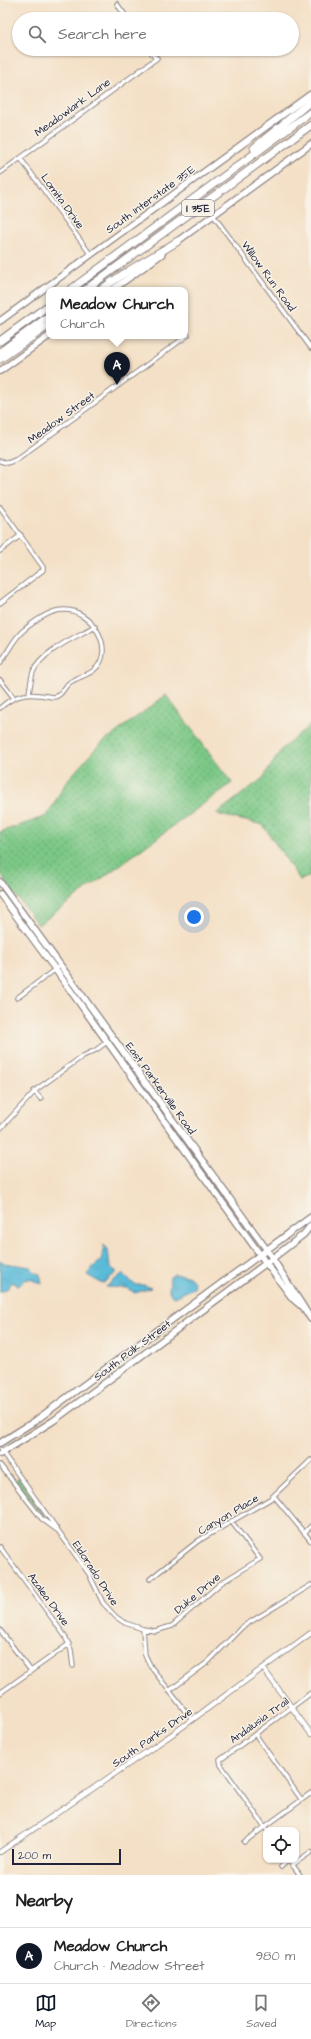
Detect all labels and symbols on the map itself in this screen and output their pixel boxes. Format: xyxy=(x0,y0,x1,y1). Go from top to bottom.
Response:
street label: Meadowlark Lane xyxy=(31,75,113,140)
street label: South Interstate 35E xyxy=(103,162,198,237)
street label: Lomita Drive xyxy=(37,171,88,232)
road number: I 35E xyxy=(182,200,214,216)
street label: Willow Run Road xyxy=(238,238,299,315)
pin: A xyxy=(104,352,130,385)
street label: Meadow Street xyxy=(25,388,98,447)
your location xyxy=(184,907,204,927)
street label: East Parkerville Road xyxy=(122,1039,199,1138)
street label: South Polk Street xyxy=(91,1316,174,1384)
street label: Canyon Place xyxy=(195,1490,262,1539)
street label: Eldorado Drive xyxy=(69,1538,122,1609)
street label: Duke Drive xyxy=(171,1569,224,1617)
street label: Azalea Drive xyxy=(24,1570,73,1629)
street label: Andalusia Trail xyxy=(226,1694,292,1747)
street label: South Parks Drive xyxy=(109,1704,196,1771)
scale bar xyxy=(12,1847,121,1866)

